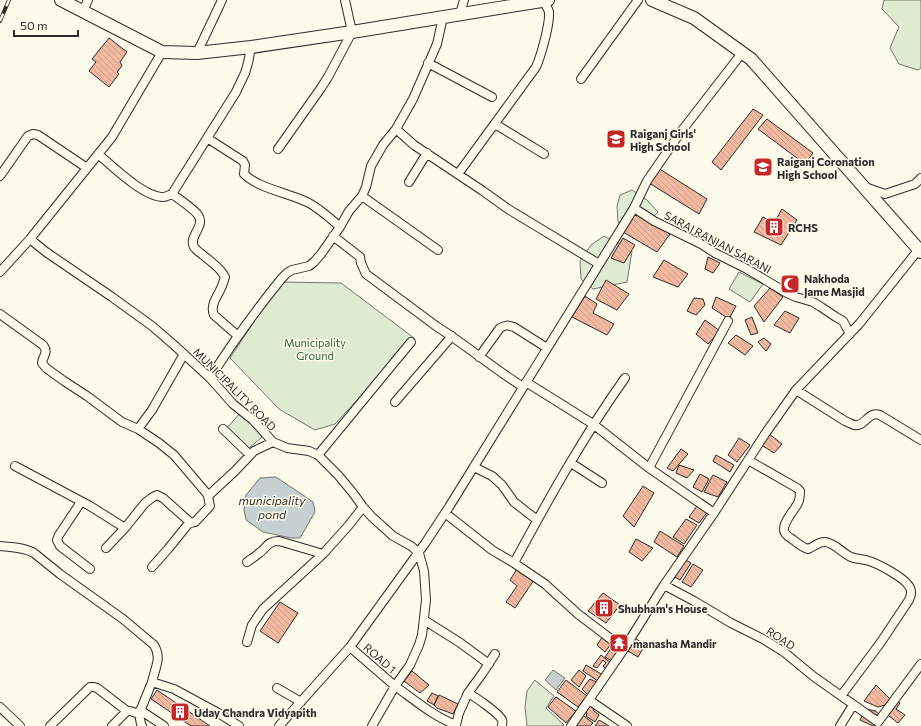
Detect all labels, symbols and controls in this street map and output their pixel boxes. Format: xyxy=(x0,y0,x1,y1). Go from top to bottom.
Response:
scale bar xyxy=(14,12,78,38)
text: 50 m xyxy=(20,18,48,32)
place label: Raiganj Girls' High School xyxy=(630,127,696,153)
school or university icon: Raiganj Girls' High School xyxy=(605,128,627,150)
place label: Raiganj Coronation High School xyxy=(777,155,875,181)
school or university icon: Raiganj Coronation High School xyxy=(752,156,774,178)
street label: SARAJ RANJAN SARANI xyxy=(662,208,774,277)
building icon: RCHS xyxy=(763,216,785,238)
place label: RCHS xyxy=(788,221,818,234)
place label: Nakhoda Jame Masjid xyxy=(804,272,865,299)
mosque icon: Nakhoda Jame Masjid xyxy=(779,273,801,295)
park label: Municipality Ground xyxy=(284,336,346,362)
street label: MUNICIPALITY ROAD xyxy=(191,345,279,433)
water label: municipality pond xyxy=(239,493,306,521)
building icon: Shubham's House xyxy=(593,597,615,619)
place label: Shubham's House xyxy=(618,602,707,615)
street label: ROAD xyxy=(764,624,798,652)
temple icon: manasha Mandir xyxy=(608,632,630,654)
place label: manasha Mandir xyxy=(633,637,717,650)
street label: ROAD 1 xyxy=(361,641,399,675)
building icon: Uday Chandra Vidyapith xyxy=(169,701,191,723)
place label: Uday Chandra Vidyapith xyxy=(194,706,317,719)

